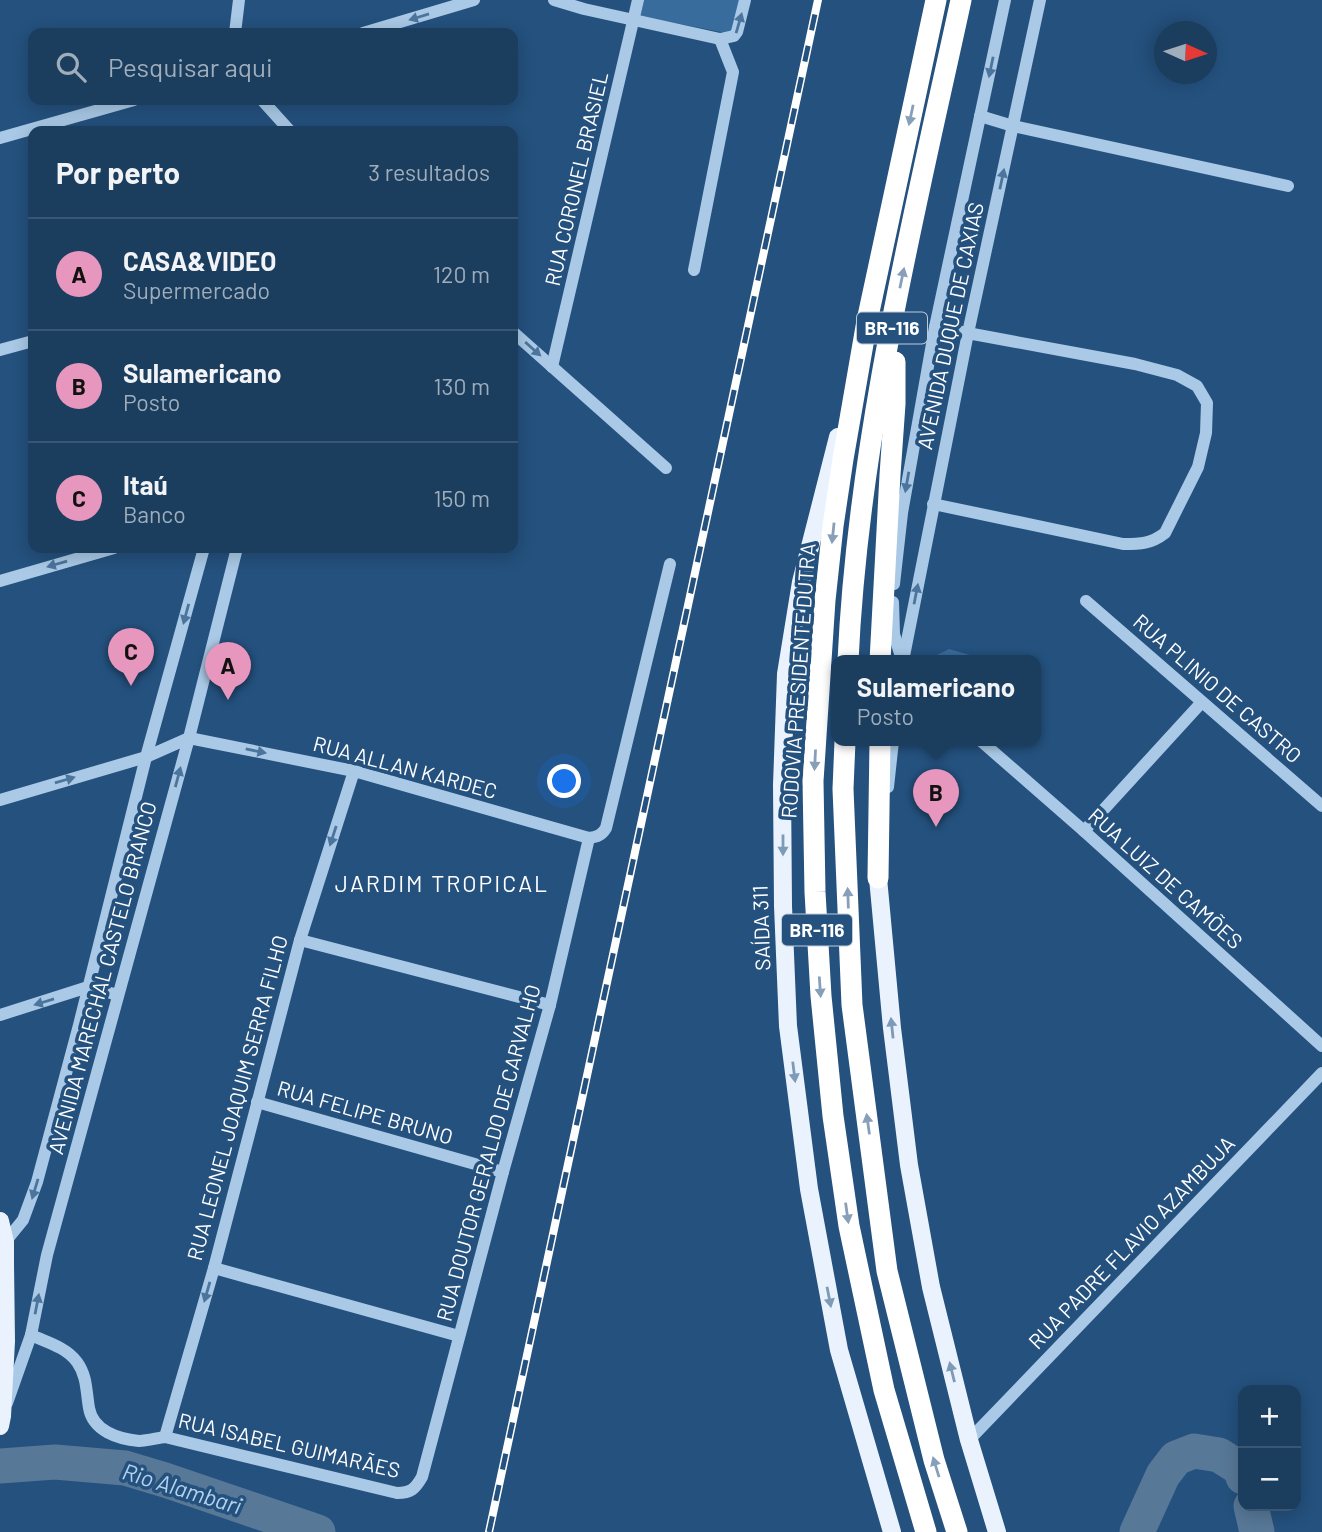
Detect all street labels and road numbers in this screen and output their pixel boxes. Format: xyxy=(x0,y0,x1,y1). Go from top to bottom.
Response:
street label: RUA CORONEL BRASIEL xyxy=(539,69,612,288)
street label: AVENIDA DUQUE DE CAXIAS xyxy=(911,200,988,451)
road number: BR-116 xyxy=(857,312,927,344)
street label: RODOVIA PRESIDENTE DUTRA xyxy=(775,542,820,819)
street label: RUA PLINIO DE CASTRO xyxy=(1129,608,1307,768)
street label: RUA ALLAN KARDEC xyxy=(311,730,500,803)
street label: AVENIDA MARECHAL CASTELO BRANCO xyxy=(42,798,161,1157)
street label: RUA LUIZ DE CAMÕES xyxy=(1084,802,1248,954)
street label: SAÍDA 311 xyxy=(747,885,774,971)
road number: BR-116 xyxy=(782,914,852,946)
street label: RUA LEONEL JOAQUIM SERRA FILHO xyxy=(181,932,292,1263)
street label: RUA DOUTOR GERALDO DE CARVALHO xyxy=(430,981,545,1324)
street label: RUA FELIPE BRUNO xyxy=(275,1075,456,1149)
street label: RUA PADRE FLAVIO AZAMBUJA xyxy=(1023,1130,1239,1354)
street label: RUA ISABEL GUIMARÃES xyxy=(176,1407,403,1482)

